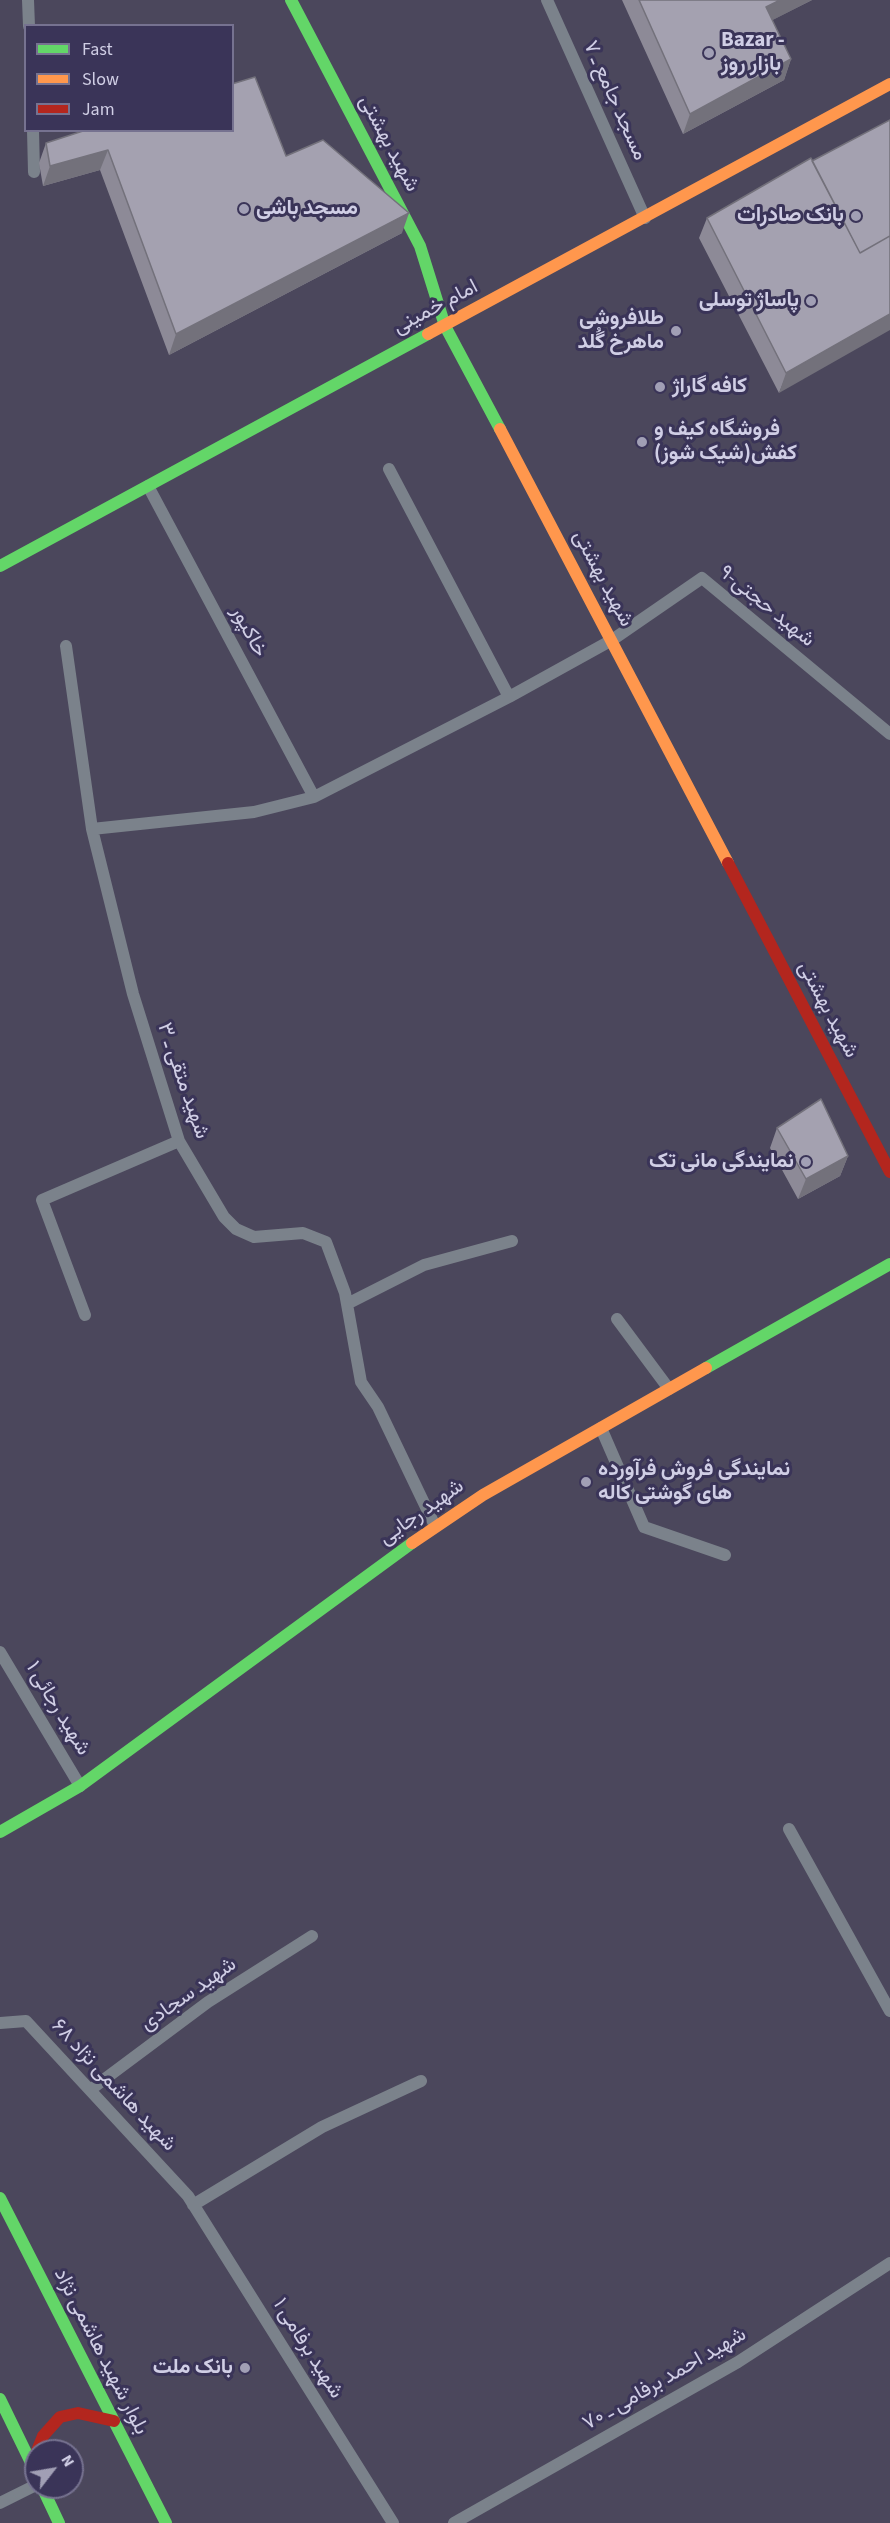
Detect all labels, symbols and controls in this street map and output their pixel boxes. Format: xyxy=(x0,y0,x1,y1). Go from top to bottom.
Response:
legend xyxy=(24,24,234,132)
place label: Bazar - بازار روز xyxy=(721,28,785,78)
text: Fast xyxy=(82,37,113,62)
street label: مسجد جامع ـ ۷ xyxy=(576,37,652,165)
marker: Bazar - بازار روز xyxy=(702,46,716,60)
text: Slow xyxy=(82,67,119,92)
street label: شهید بهشتی xyxy=(352,91,424,197)
text: Jam xyxy=(82,97,115,122)
place label: مسجد باشی xyxy=(256,196,358,222)
marker: مسجد باشی xyxy=(237,202,251,216)
place label: بانک صادرات xyxy=(737,203,844,229)
marker: بانک صادرات xyxy=(849,209,863,223)
street label: امام خمینی xyxy=(389,275,483,341)
place label: پاساژ توسلی xyxy=(699,288,799,314)
marker: پاساژ توسلی xyxy=(804,294,818,308)
place label: طلافروشی ماهرخ گُلد xyxy=(577,306,664,356)
marker: طلافروشی ماهرخ گُلد xyxy=(669,324,683,338)
place label: کافه گاراژ xyxy=(672,374,747,400)
marker: کافه گاراژ xyxy=(653,380,667,394)
place label: فروشگاه کیف و کفش(شیک شوز) xyxy=(654,417,797,467)
marker: فروشگاه کیف و کفش(شیک شوز) xyxy=(635,435,649,449)
street label: شهید بهشتی xyxy=(566,526,638,632)
street label: شهید حجتی-۹ xyxy=(713,561,819,653)
street label: خاکپور xyxy=(224,602,272,662)
street label: شهید بهشتی xyxy=(791,957,863,1063)
street label: شهید متقی ـ ۳ xyxy=(150,1020,214,1142)
place label: نمایندگی مانی تک xyxy=(649,1149,794,1175)
marker: نمایندگی مانی تک xyxy=(799,1155,813,1169)
place label: نمایندگی فروش فرآورده های گوشتی کاله xyxy=(598,1457,790,1507)
street label: شهید رجایی xyxy=(375,1475,469,1551)
marker: نمایندگی فروش فرآورده های گوشتی کاله xyxy=(579,1475,593,1489)
street label: شهید رجائی ۱ xyxy=(19,1657,95,1761)
street label: شهید سجادی xyxy=(136,1953,242,2037)
street label: شهید هاشمی نژاد ۶۸ xyxy=(45,2015,181,2157)
street label: بلوار شهید هاشمی نژاد xyxy=(47,2265,153,2439)
street label: شهید برفامی ۱ xyxy=(266,2294,348,2404)
street label: شهید احمد برفامی ـ ۷۰ xyxy=(579,2323,751,2437)
place label: بانک ملت xyxy=(153,2355,233,2381)
marker: بانک ملت xyxy=(238,2361,252,2375)
north arrow xyxy=(24,2439,84,2499)
text: N xyxy=(56,2451,80,2471)

